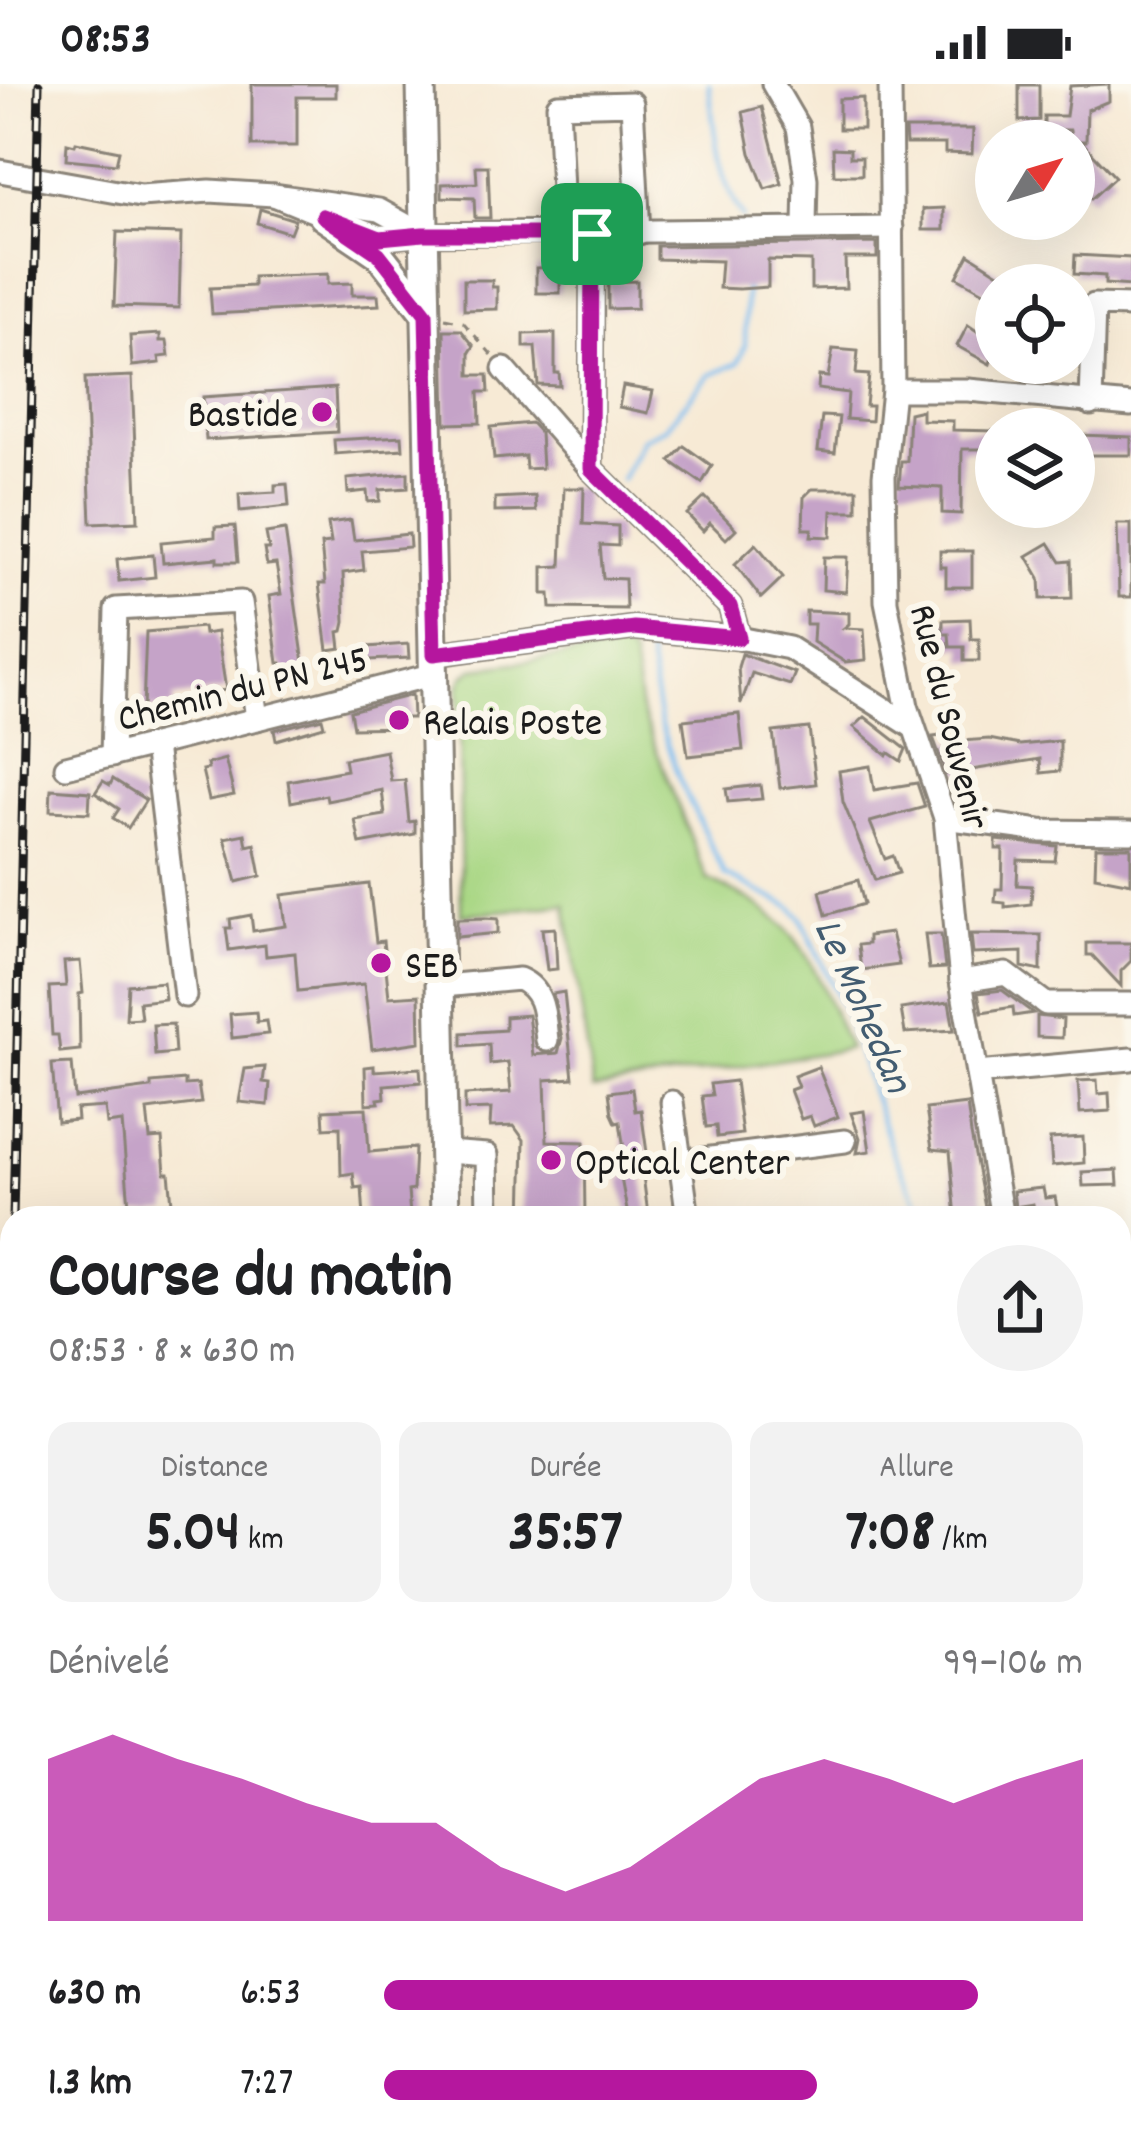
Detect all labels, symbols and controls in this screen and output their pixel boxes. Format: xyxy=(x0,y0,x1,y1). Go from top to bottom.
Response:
text: 08:53 xyxy=(60,10,151,74)
north arrow xyxy=(975,120,1095,240)
map controls xyxy=(975,120,1095,528)
pin xyxy=(541,183,643,285)
icon: arrive xyxy=(559,201,625,267)
button: locate xyxy=(975,264,1095,384)
place label: Bastide xyxy=(188,391,298,446)
marker: Bastide xyxy=(309,399,335,425)
button: layers xyxy=(975,408,1095,528)
street label: Rue du Souvenir xyxy=(891,599,1000,836)
street label: Chemin du PN 245 xyxy=(113,635,375,750)
place label: Relais Poste xyxy=(423,699,602,754)
marker: Relais Poste xyxy=(386,707,412,733)
water label: Le Mohedan xyxy=(795,910,925,1105)
place label: SEB xyxy=(405,942,458,997)
marker: SEB xyxy=(368,950,394,976)
place label: Optical Center xyxy=(575,1139,790,1194)
marker: Optical Center xyxy=(538,1147,564,1173)
text: Course du matin xyxy=(48,1234,453,1328)
button: share xyxy=(957,1245,1083,1371)
text: 08:53 · 8 × 630 m xyxy=(48,1326,296,1381)
text: Distance xyxy=(161,1446,268,1493)
text: Durée xyxy=(529,1446,602,1493)
text: Allure xyxy=(879,1446,954,1493)
text: 5.04 xyxy=(145,1493,240,1579)
text: 35:57 xyxy=(508,1493,623,1579)
text: 7:08 xyxy=(845,1493,935,1579)
text: km xyxy=(240,1518,284,1565)
text: /km xyxy=(935,1518,988,1565)
text: Dénivelé xyxy=(48,1638,170,1693)
text: 99–106 m xyxy=(943,1638,1083,1693)
text: 630 m xyxy=(48,1968,141,2023)
text: 6:53 xyxy=(240,1968,301,2023)
text: 1.3 km xyxy=(48,2058,132,2113)
text: 7:27 xyxy=(240,2058,293,2113)

